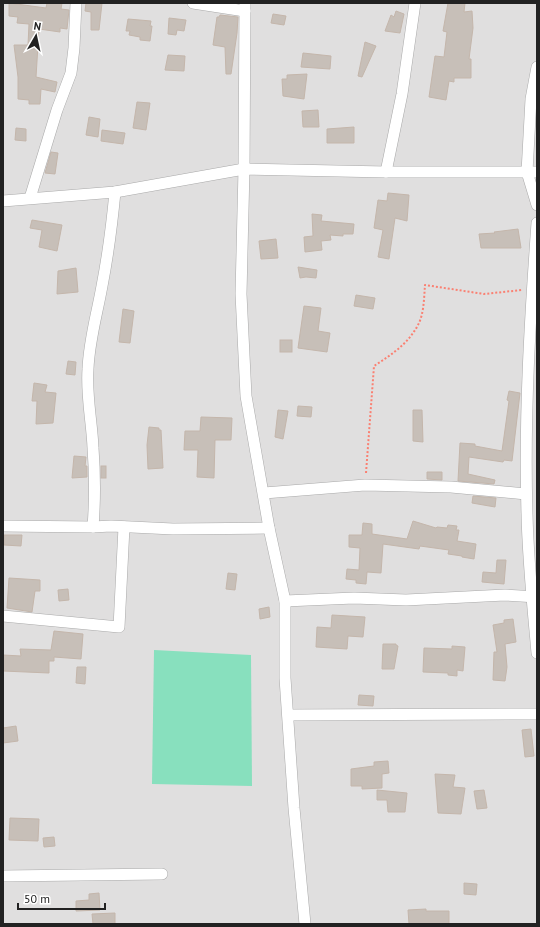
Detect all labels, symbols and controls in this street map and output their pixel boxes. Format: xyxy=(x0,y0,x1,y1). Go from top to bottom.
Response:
north arrow xyxy=(16,16,56,56)
text: N xyxy=(33,19,42,34)
scale bar xyxy=(18,885,105,911)
text: 50 m xyxy=(24,891,50,906)

